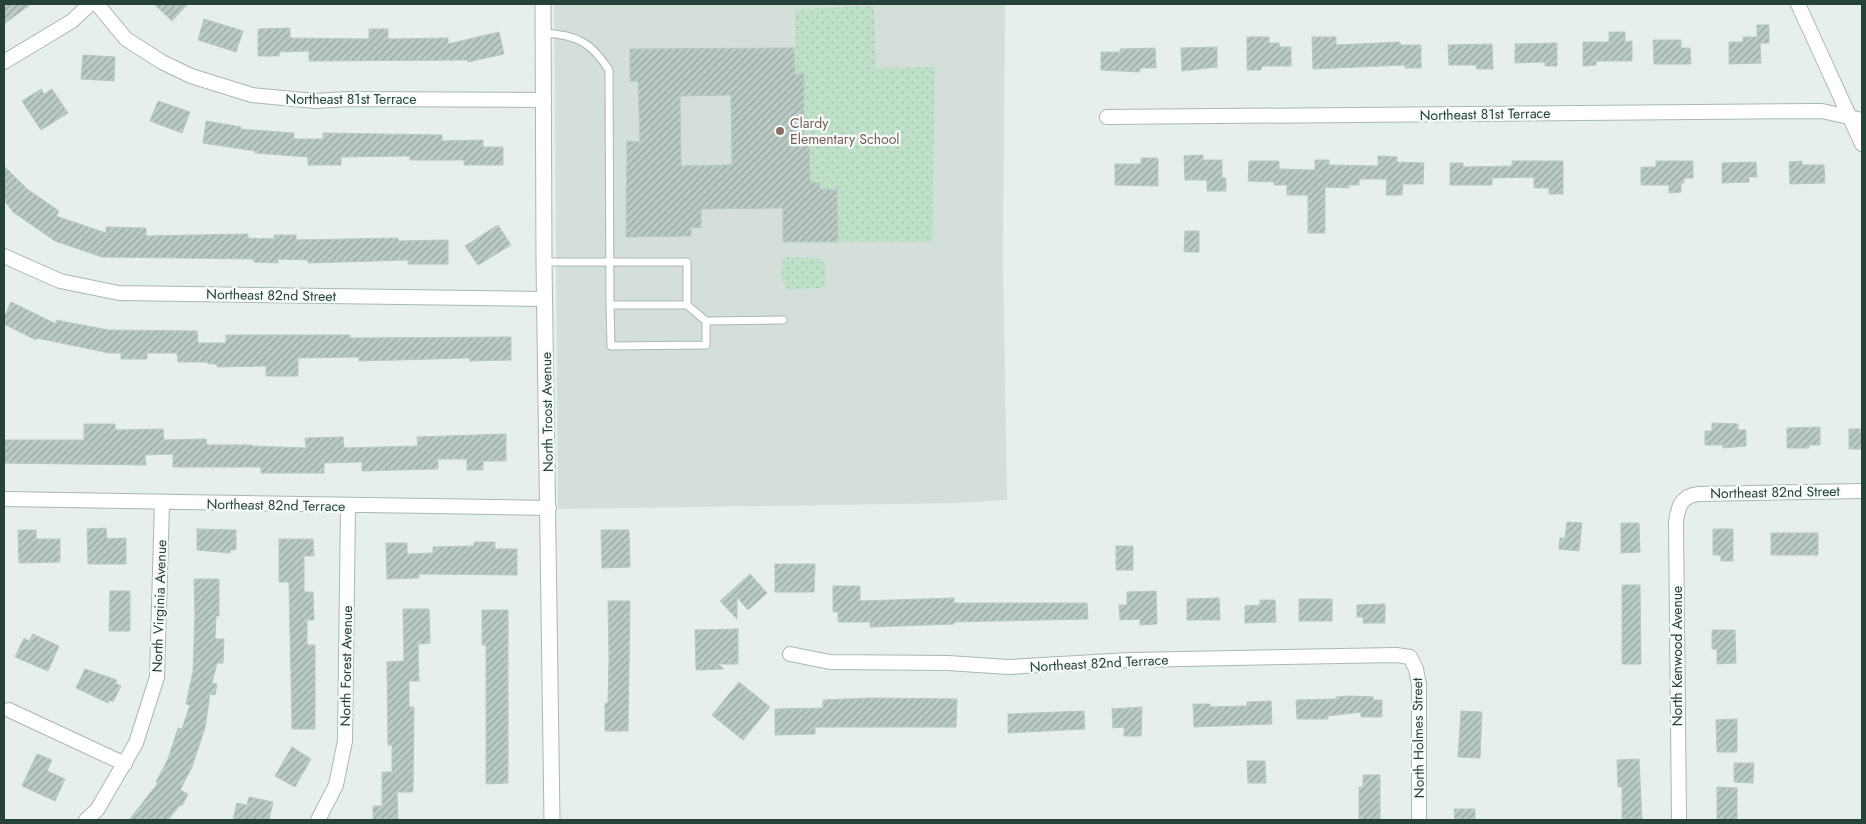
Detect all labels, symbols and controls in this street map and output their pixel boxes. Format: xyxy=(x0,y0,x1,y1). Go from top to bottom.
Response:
street label: Northeast 81st Terrace xyxy=(286,89,416,109)
street label: Northeast 81st Terrace xyxy=(1419,103,1551,125)
place label: Clardy Elementary School xyxy=(790,113,900,149)
marker: Clardy Elementary School xyxy=(774,125,786,137)
street label: Northeast 82nd Street xyxy=(206,284,337,306)
street label: North Troost Avenue xyxy=(536,352,558,472)
street label: Northeast 82nd Street xyxy=(1710,481,1841,503)
street label: Northeast 82nd Terrace xyxy=(206,494,346,516)
street label: North Virginia Avenue xyxy=(147,539,171,673)
street label: North Kenwood Avenue xyxy=(1667,586,1687,726)
street label: North Forest Avenue xyxy=(335,605,357,727)
street label: Northeast 82nd Terrace xyxy=(1029,649,1169,677)
street label: North Holmes Street xyxy=(1407,677,1429,798)

